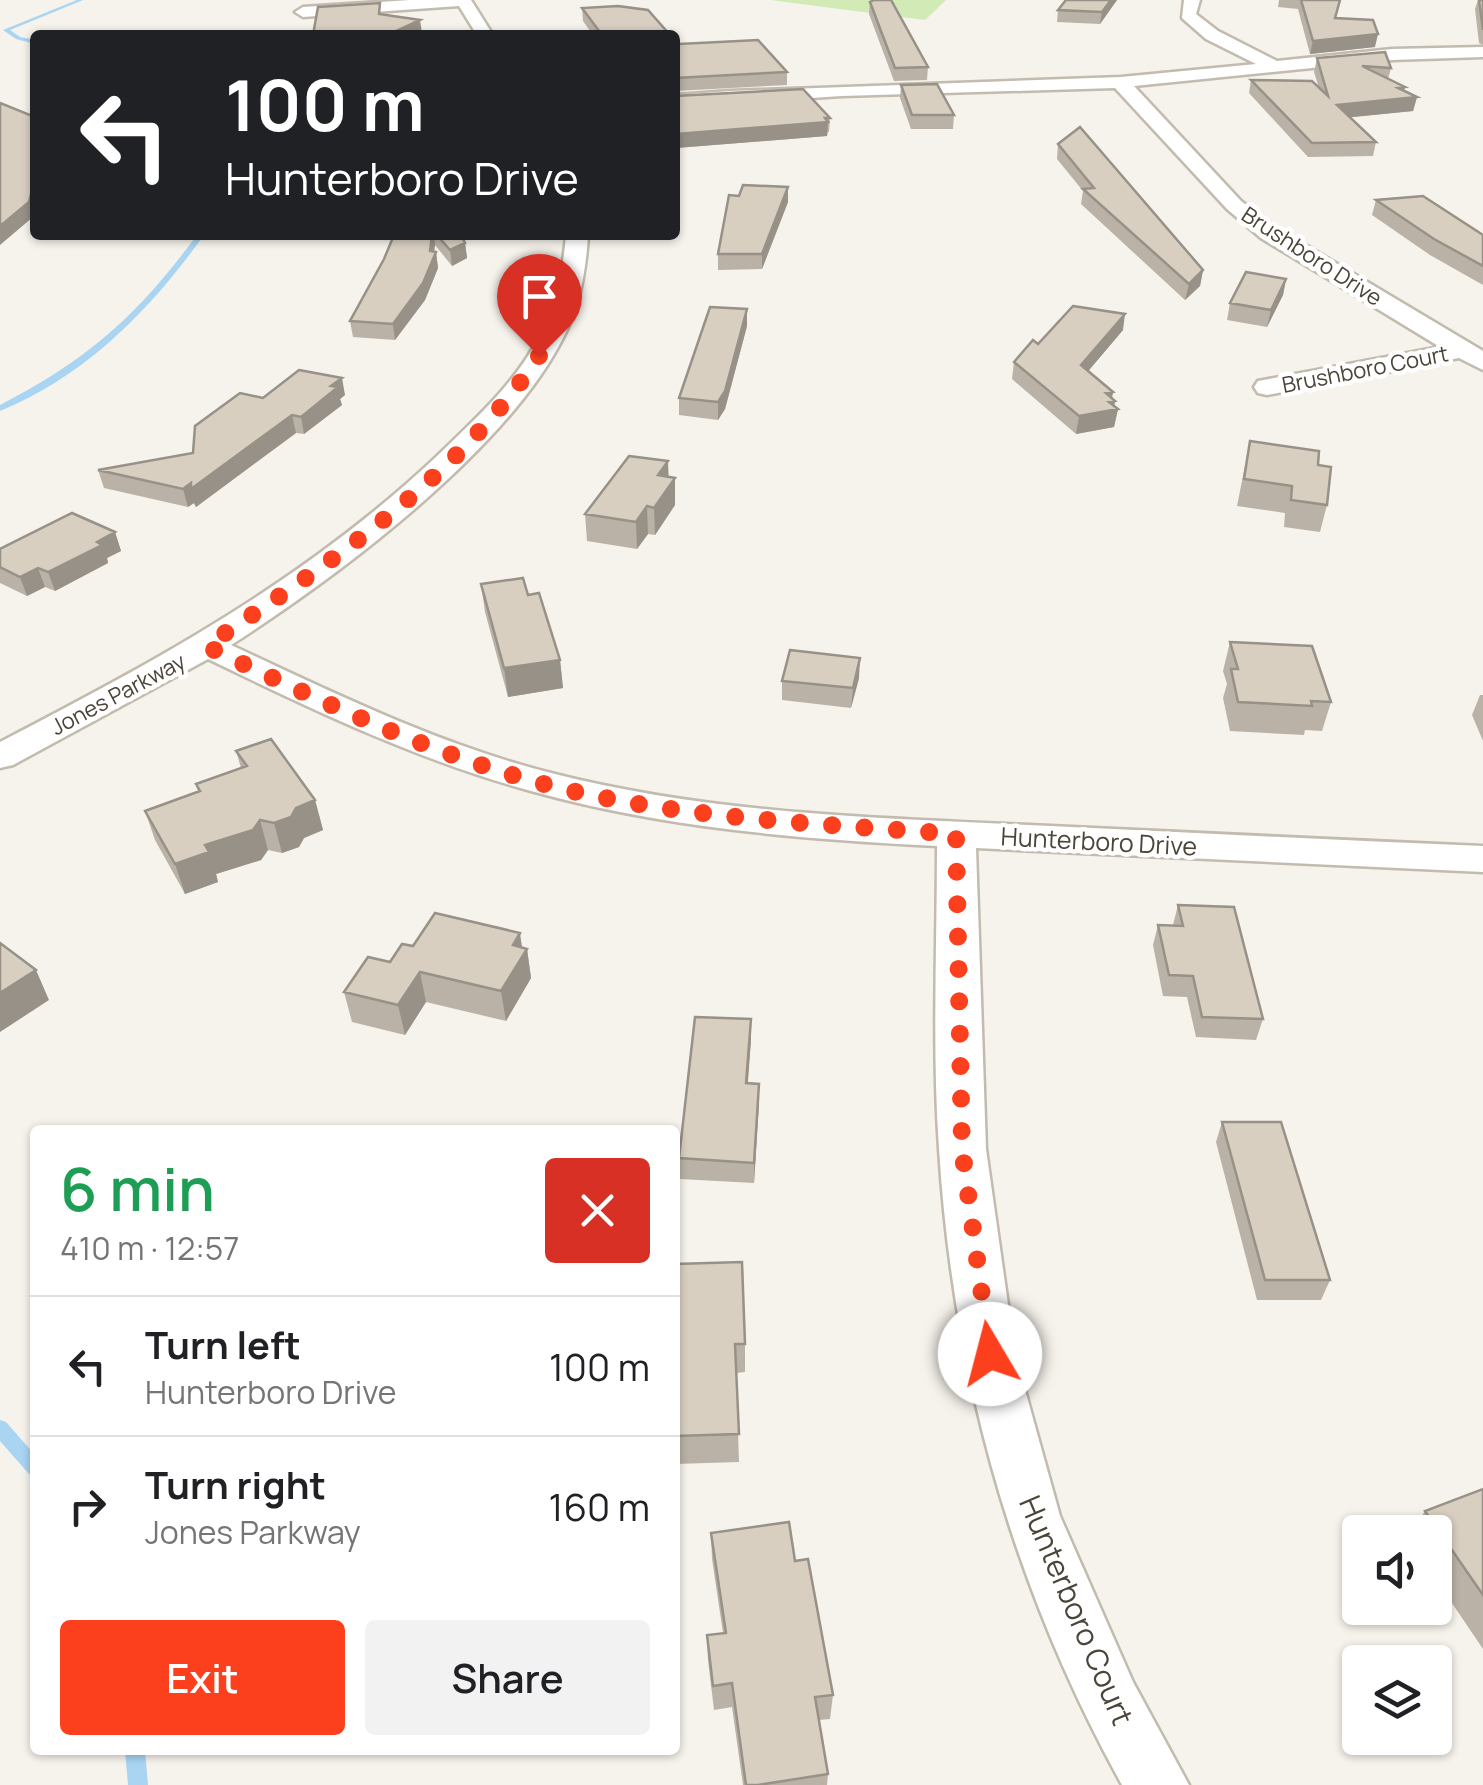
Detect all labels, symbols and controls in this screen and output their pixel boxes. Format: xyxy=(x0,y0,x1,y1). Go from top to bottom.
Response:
text: 100 m xyxy=(225,56,425,152)
icon: left xyxy=(60,70,190,200)
text: Hunterboro Drive xyxy=(225,147,579,209)
street label: Brushboro Drive xyxy=(1236,199,1388,313)
pin xyxy=(497,254,582,357)
icon: arrive xyxy=(512,269,567,324)
street label: Brushboro Court xyxy=(1279,338,1451,400)
street label: Jones Parkway xyxy=(46,646,191,742)
street label: Hunterboro Drive xyxy=(1000,818,1198,864)
text: 6 min xyxy=(60,1147,215,1229)
button: close xyxy=(545,1158,650,1263)
text: 410 m · 12:57 xyxy=(60,1226,239,1270)
position arrow xyxy=(938,1302,1042,1406)
text: Turn left xyxy=(145,1318,301,1370)
icon: left xyxy=(60,1339,115,1394)
text: 100 m xyxy=(549,1340,650,1392)
text: Hunterboro Drive xyxy=(145,1370,397,1414)
text: Turn right xyxy=(145,1458,326,1510)
icon: right xyxy=(60,1479,115,1534)
text: 160 m xyxy=(549,1480,650,1532)
street label: Hunterboro Court xyxy=(1010,1489,1144,1731)
text: Jones Parkway xyxy=(145,1510,361,1554)
map controls xyxy=(1342,1515,1452,1755)
button: sound xyxy=(1342,1515,1452,1625)
button: Exit xyxy=(60,1620,345,1735)
button: Share xyxy=(365,1620,650,1735)
button: layers xyxy=(1342,1645,1452,1755)

